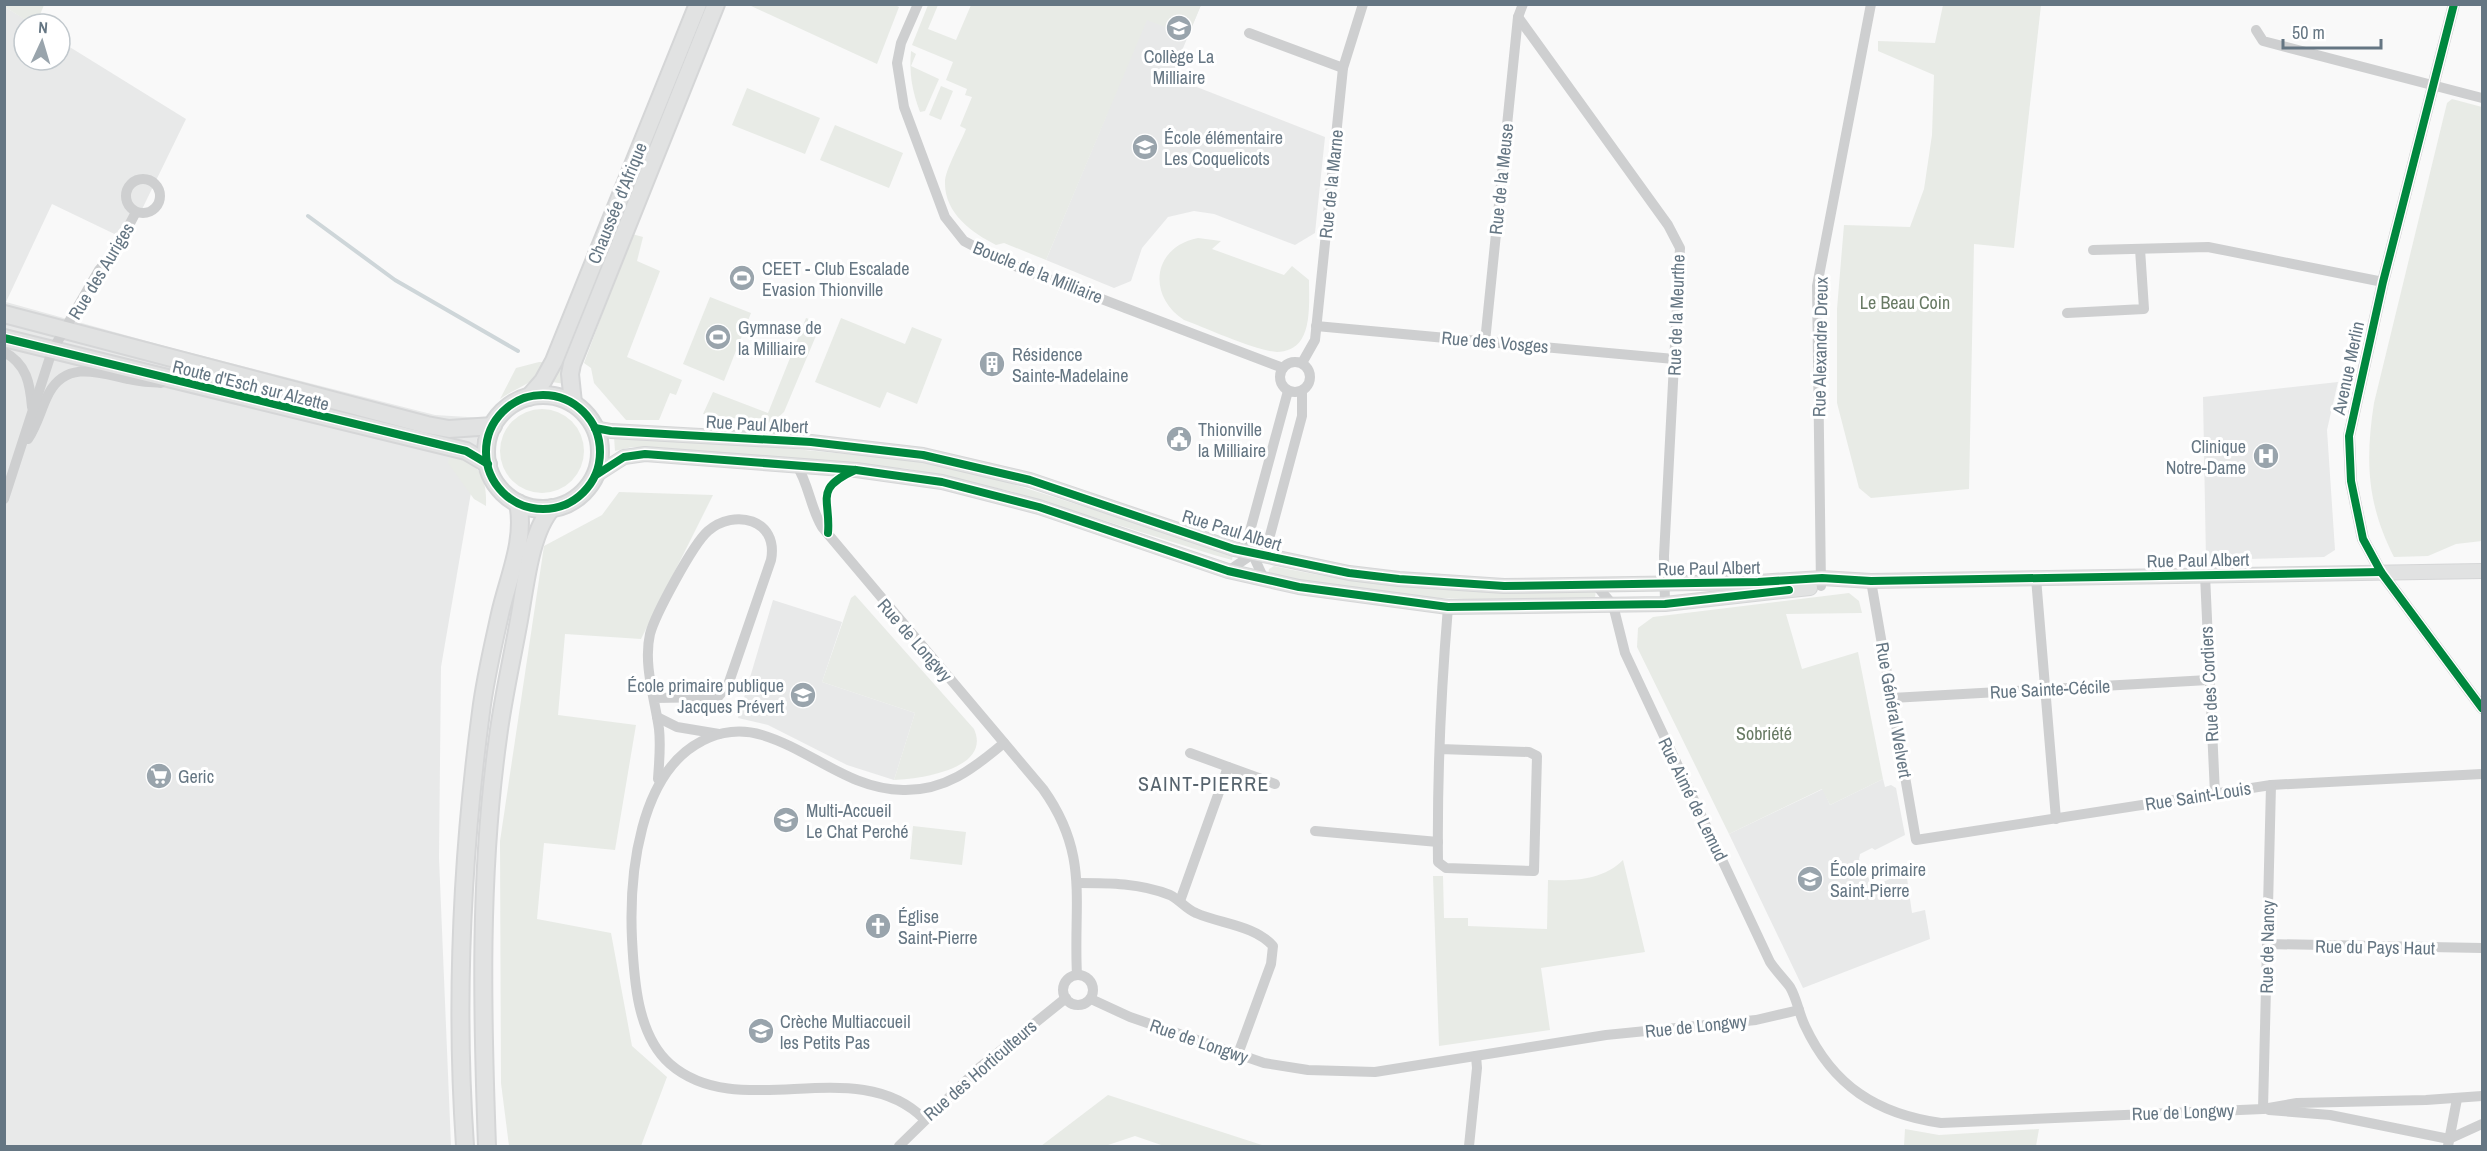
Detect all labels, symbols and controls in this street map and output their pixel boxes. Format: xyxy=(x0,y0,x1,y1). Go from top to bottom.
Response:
north arrow xyxy=(12,12,72,72)
scale bar xyxy=(2283,12,2380,50)
school or university icon: Collège La Milliaire xyxy=(1164,13,1194,43)
text: N xyxy=(38,16,49,38)
text: 50 m xyxy=(2292,20,2325,45)
place label: Collège La Milliaire xyxy=(1144,44,1214,90)
street label: Rue de la Meuse xyxy=(1483,122,1519,236)
place label: École élémentaire Les Coquelicots xyxy=(1164,125,1283,171)
street label: Rue de la Marne xyxy=(1313,128,1349,240)
school or university icon: École élémentaire Les Coquelicots xyxy=(1130,132,1160,162)
street label: Chaussée d'Afrique xyxy=(581,138,653,268)
street label: Rue des Auriges xyxy=(62,218,140,324)
street label: Boucle de la Milliaire xyxy=(969,235,1107,309)
street label: Rue de la Meurthe xyxy=(1661,254,1691,376)
place label: CEET - Club Escalade Evasion Thionville xyxy=(762,256,909,302)
sports icon: CEET - Club Escalade Evasion Thionville xyxy=(727,263,757,293)
street label: Rue Alexandre Dreux xyxy=(1806,276,1834,417)
park label: Le Beau Coin xyxy=(1860,290,1950,315)
place label: Gymnase de la Milliaire xyxy=(738,315,822,361)
street label: Avenue Merlin xyxy=(2326,319,2370,418)
sports icon: Gymnase de la Milliaire xyxy=(703,322,733,352)
street label: Rue des Vosges xyxy=(1440,325,1550,359)
place label: Résidence Sainte-Madelaine xyxy=(1012,342,1129,388)
building icon: Résidence Sainte-Madelaine xyxy=(977,349,1007,379)
street label: Route d'Esch sur Alzette xyxy=(170,353,332,417)
street label: Rue Paul Albert xyxy=(705,409,809,439)
place label: Thionville la Milliaire xyxy=(1198,417,1266,463)
public building icon: Thionville la Milliaire xyxy=(1164,424,1194,454)
place label: Clinique Notre-Dame xyxy=(2166,434,2246,480)
hospital icon: Clinique Notre-Dame xyxy=(2251,441,2281,471)
street label: Rue Paul Albert xyxy=(1179,503,1285,557)
street label: Rue Paul Albert xyxy=(2147,547,2249,573)
street label: Rue Paul Albert xyxy=(1658,555,1760,581)
street label: Rue de Longwy xyxy=(872,593,958,687)
street label: Rue des Cordiers xyxy=(2193,626,2225,742)
street label: Rue Général Welvert xyxy=(1870,640,1918,780)
place label: École primaire publique Jacques Prévert xyxy=(627,673,784,719)
street label: Rue Sainte-Cécile xyxy=(1989,673,2111,705)
school or university icon: École primaire publique Jacques Prévert xyxy=(788,680,818,710)
park label: Sobriété xyxy=(1736,721,1792,746)
street label: Rue Aimé de Lemud xyxy=(1652,733,1734,865)
supermarket icon: Geric xyxy=(144,761,174,791)
place label: Geric xyxy=(178,764,214,789)
district label: SAINT-PIERRE xyxy=(1138,770,1270,797)
street label: Rue Saint-Louis xyxy=(2143,775,2253,817)
place label: Multi-Accueil Le Chat Perché xyxy=(806,798,909,844)
school or university icon: Multi-Accueil Le Chat Perché xyxy=(771,805,801,835)
place label: École primaire Saint-Pierre xyxy=(1830,857,1926,903)
school or university icon: École primaire Saint-Pierre xyxy=(1795,864,1825,894)
street label: Rue de Nancy xyxy=(2254,899,2280,994)
place label: Église Saint-Pierre xyxy=(898,904,978,950)
church icon: Église Saint-Pierre xyxy=(863,911,893,941)
street label: Rue du Pays Haut xyxy=(2315,933,2435,961)
street label: Rue de Longwy xyxy=(1644,1008,1749,1044)
place label: Crèche Multiaccueil les Petits Pas xyxy=(780,1009,910,1055)
street label: Rue de Longwy xyxy=(1146,1012,1252,1070)
street label: Rue des Horticulteurs xyxy=(918,1014,1042,1126)
school or university icon: Crèche Multiaccueil les Petits Pas xyxy=(746,1016,776,1046)
street label: Rue de Longwy xyxy=(2131,1098,2235,1126)

